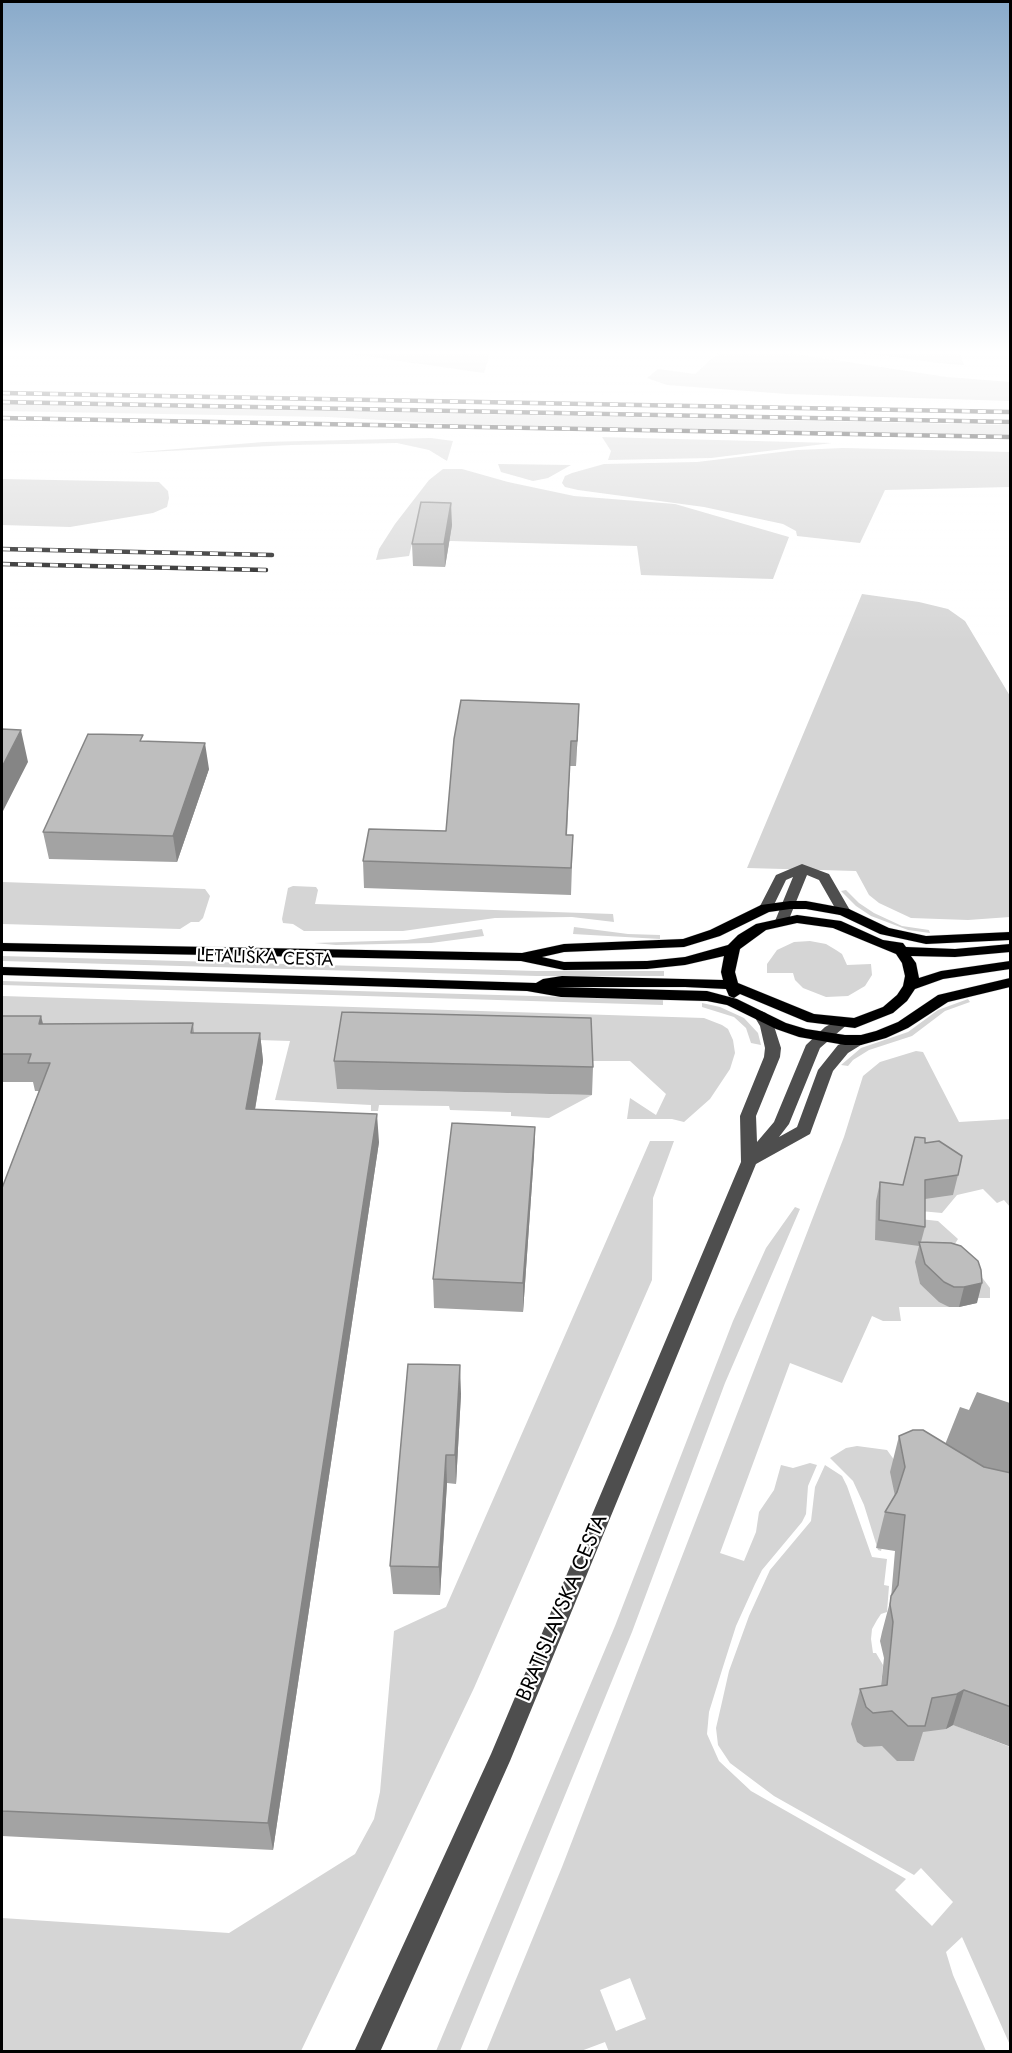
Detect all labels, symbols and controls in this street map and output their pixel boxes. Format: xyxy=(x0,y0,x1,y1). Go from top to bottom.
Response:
street label: LETALIŠKA CESTA xyxy=(196,946,334,972)
street label: BRATISLAVSKA CESTA xyxy=(512,1511,614,1705)

